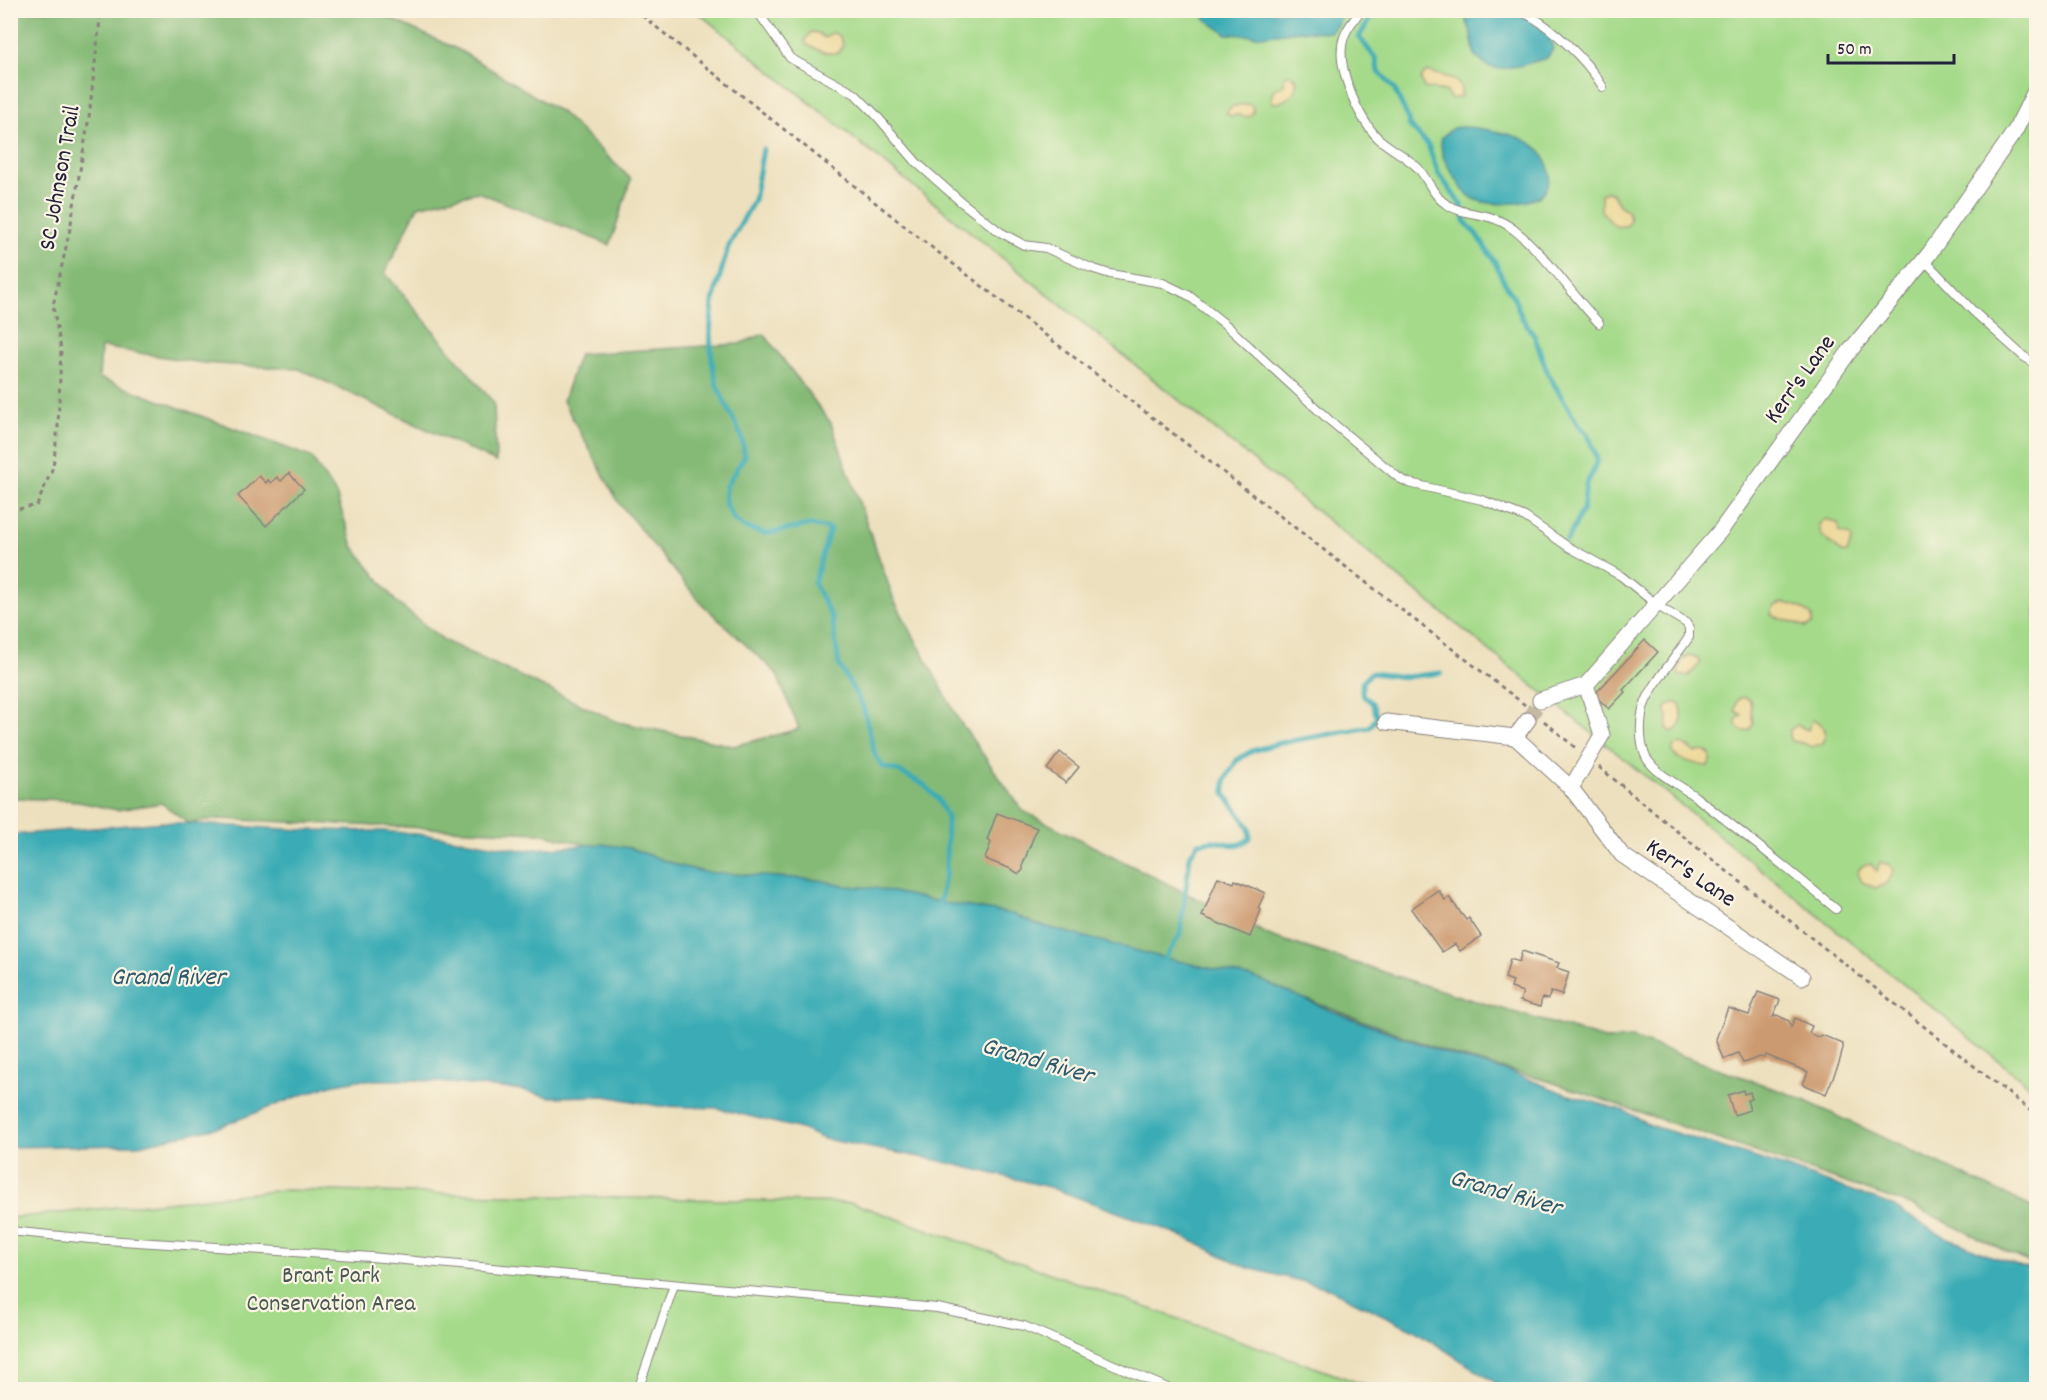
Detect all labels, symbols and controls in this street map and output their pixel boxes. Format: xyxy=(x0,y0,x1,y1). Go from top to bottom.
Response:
scale bar xyxy=(1828,27,1954,65)
text: 50 m xyxy=(1837,38,1872,63)
street label: SC Johnson Trail xyxy=(32,103,91,253)
street label: Kerr's Lane xyxy=(1757,329,1845,431)
street label: Kerr's Lane xyxy=(1638,831,1742,917)
water label: Grand River xyxy=(111,960,229,997)
water label: Grand River xyxy=(977,1028,1100,1096)
water label: Grand River xyxy=(1445,1160,1568,1228)
park label: Brant Park Conservation Area xyxy=(247,1260,416,1322)

